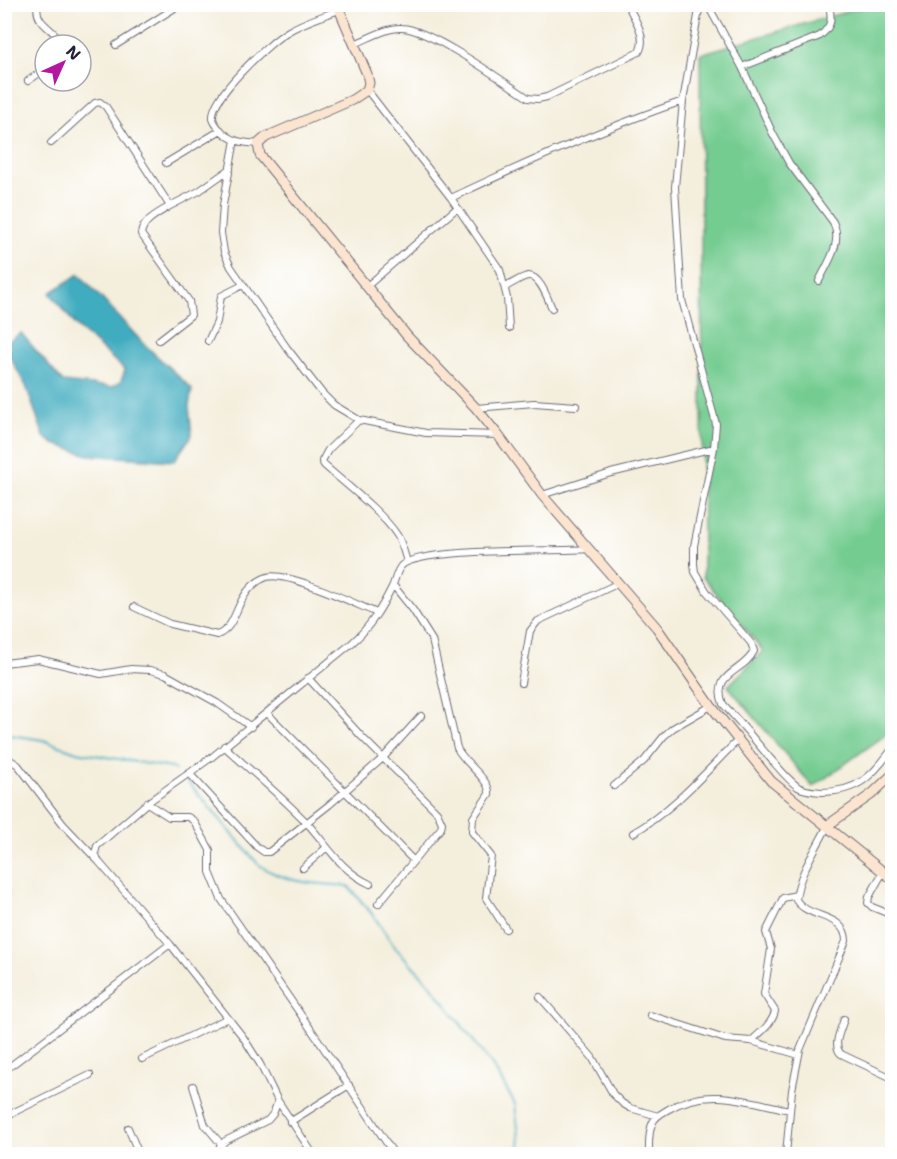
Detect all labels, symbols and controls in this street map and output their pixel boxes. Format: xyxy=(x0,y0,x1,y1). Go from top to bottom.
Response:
north arrow xyxy=(33,33,93,93)
text: N xyxy=(61,41,85,65)

